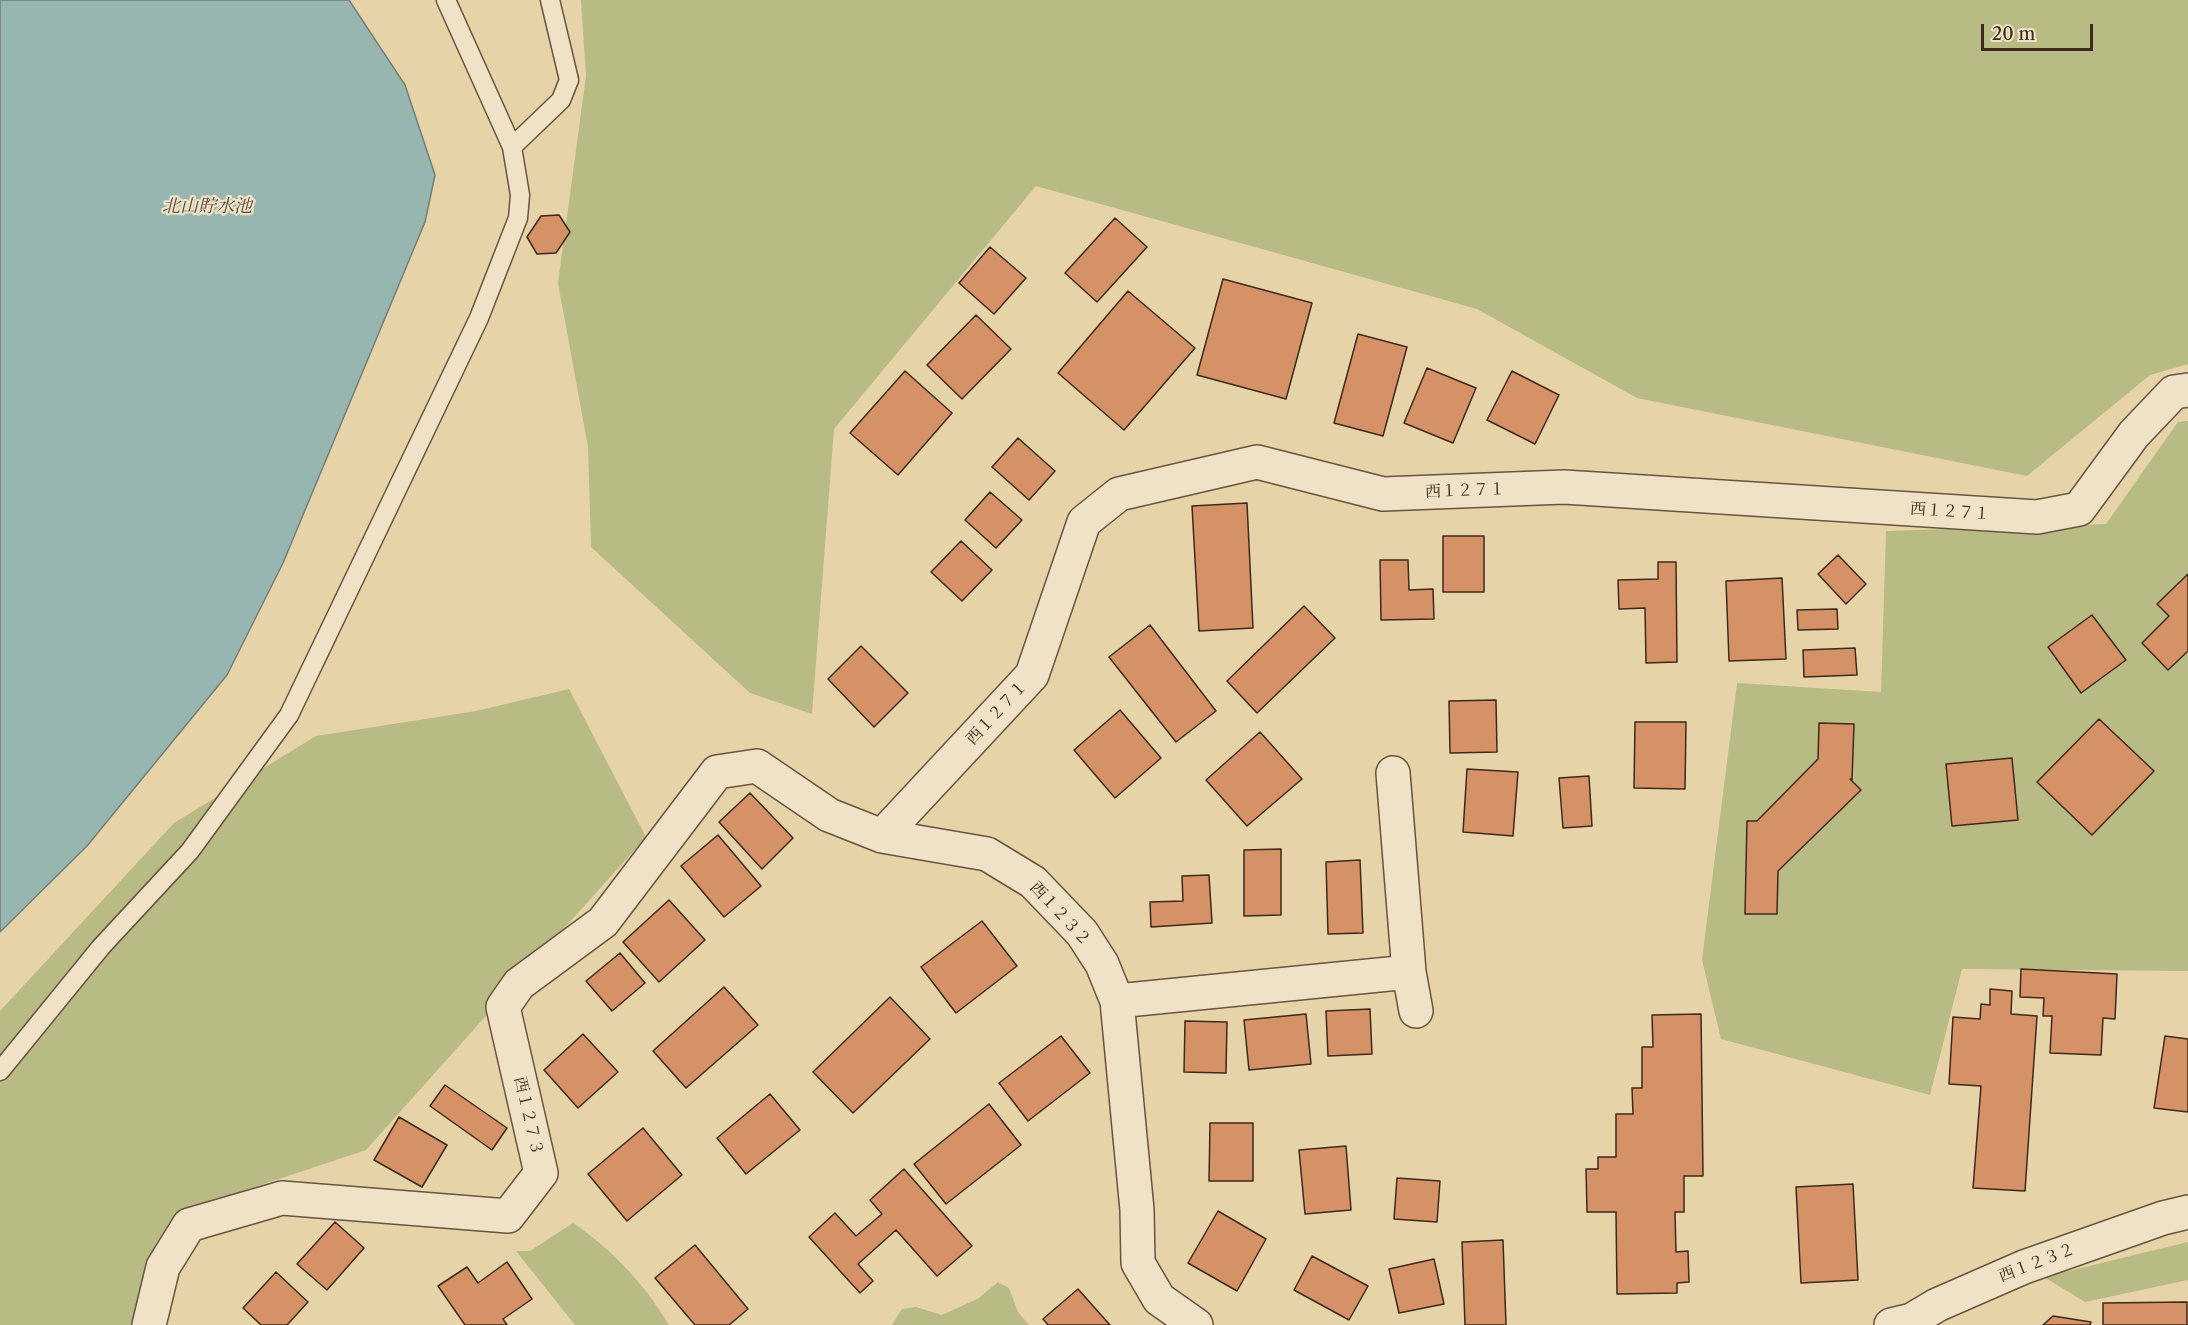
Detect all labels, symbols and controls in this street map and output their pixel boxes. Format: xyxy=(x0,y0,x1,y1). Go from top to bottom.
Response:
scale bar xyxy=(1984,12,2096,50)
text: 20 m xyxy=(1992,23,2035,45)
water label: 北山貯水池 xyxy=(162,196,252,218)
street label: 西１２７１ xyxy=(1425,480,1505,502)
street label: 西１２７１ xyxy=(1909,500,1991,524)
street label: 西１２７１ xyxy=(963,677,1031,749)
street label: 西１２３２ xyxy=(1026,878,1094,950)
street label: 西１２７３ xyxy=(510,1075,546,1157)
street label: 西１２３２ xyxy=(1996,1240,2078,1286)

